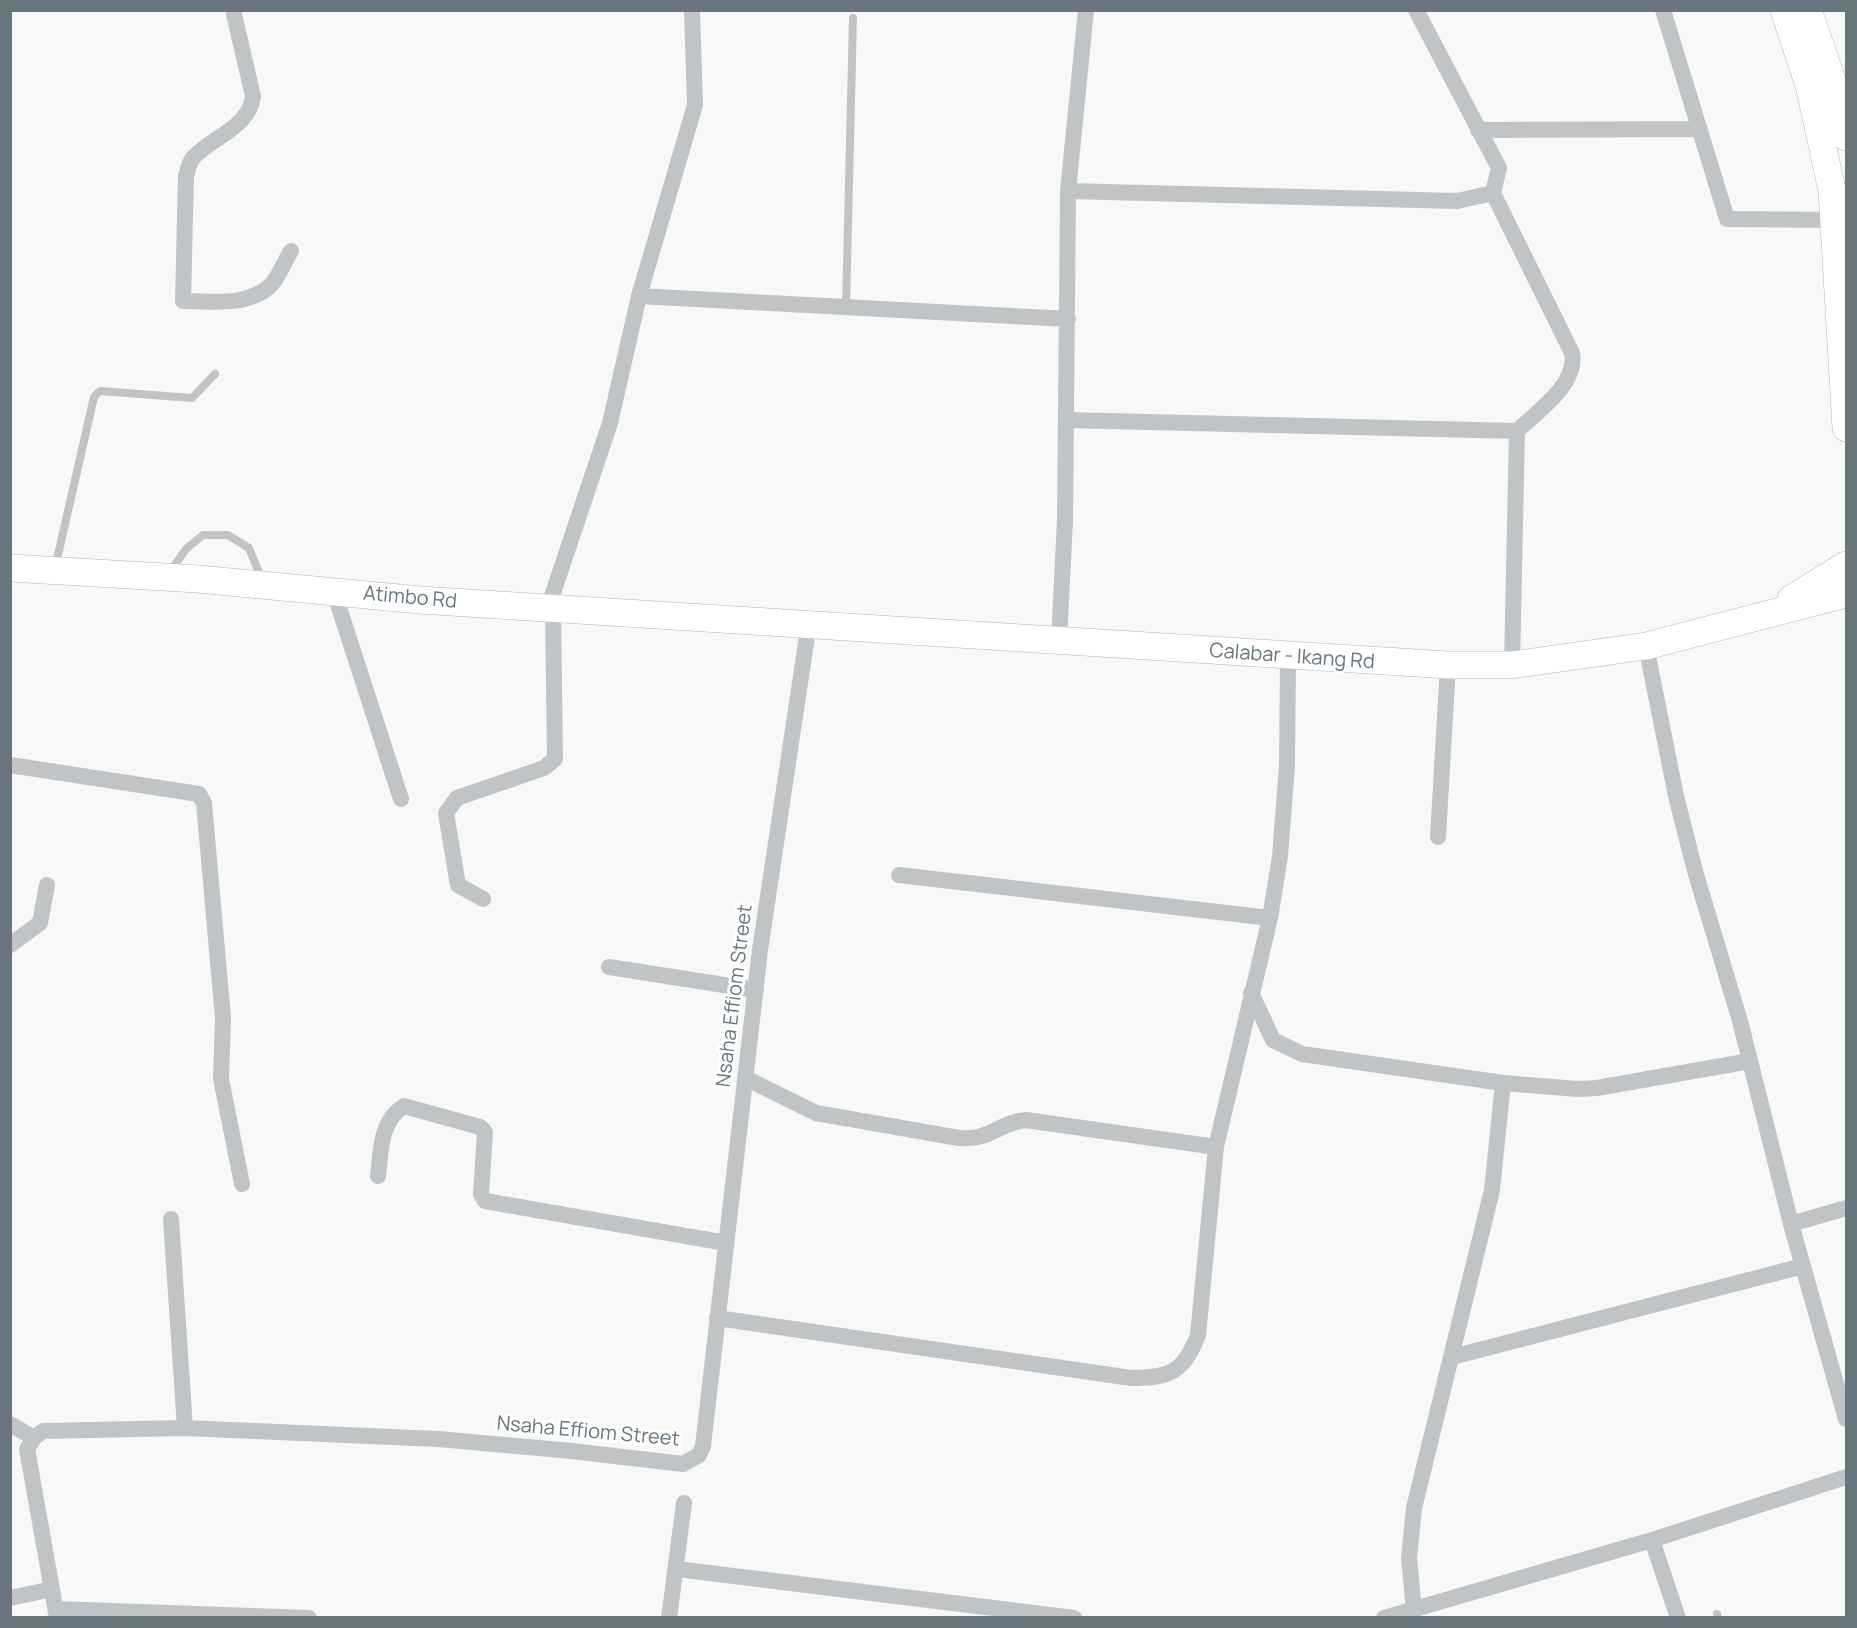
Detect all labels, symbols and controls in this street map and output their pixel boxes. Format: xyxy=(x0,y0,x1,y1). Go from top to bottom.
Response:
street label: Atimbo Rd xyxy=(362,582,458,614)
street label: Calabar - Ikang Rd xyxy=(1209,639,1375,675)
street label: Nsaha Effiom Street xyxy=(712,904,758,1088)
street label: Nsaha Effiom Street xyxy=(496,1412,680,1452)

